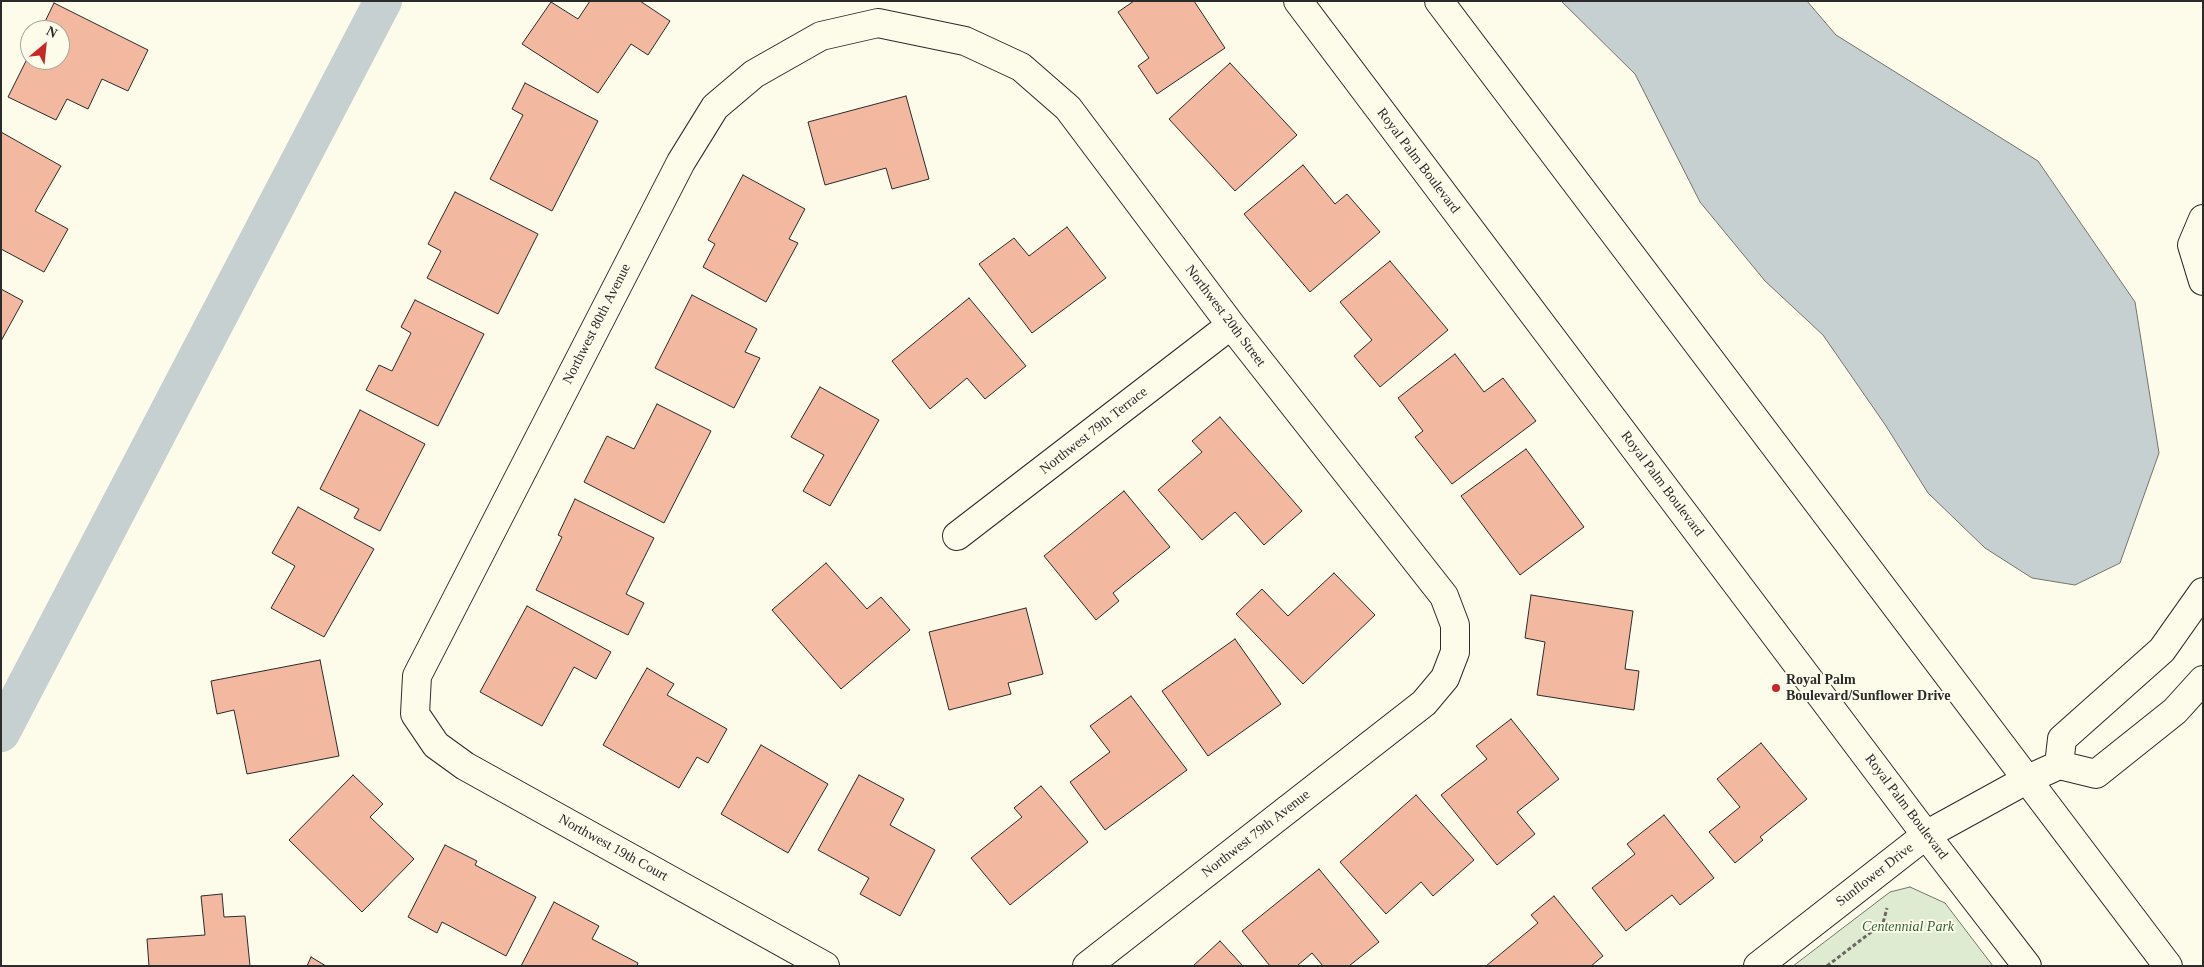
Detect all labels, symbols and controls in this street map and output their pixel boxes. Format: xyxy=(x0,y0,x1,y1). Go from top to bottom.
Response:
north arrow xyxy=(20,20,70,70)
text: N xyxy=(44,23,60,41)
street label: Royal Palm Boulevard xyxy=(1373,105,1463,217)
street label: Northwest 80th Avenue xyxy=(559,261,635,387)
street label: Northwest 20th Street xyxy=(1181,262,1269,370)
street label: Northwest 79th Terrace xyxy=(1037,384,1151,478)
street label: Royal Palm Boulevard xyxy=(1617,428,1707,540)
place label: Royal Palm Boulevard/Sunflower Drive xyxy=(1786,672,1950,704)
marker: Royal Palm Boulevard/Sunflower Drive xyxy=(1770,682,1782,694)
street label: Royal Palm Boulevard xyxy=(1861,751,1951,863)
street label: Northwest 79th Avenue xyxy=(1199,787,1313,881)
street label: Northwest 19th Court xyxy=(556,811,670,885)
street label: Sunflower Drive xyxy=(1833,840,1917,910)
park label: Centennial Park xyxy=(1862,919,1954,935)

